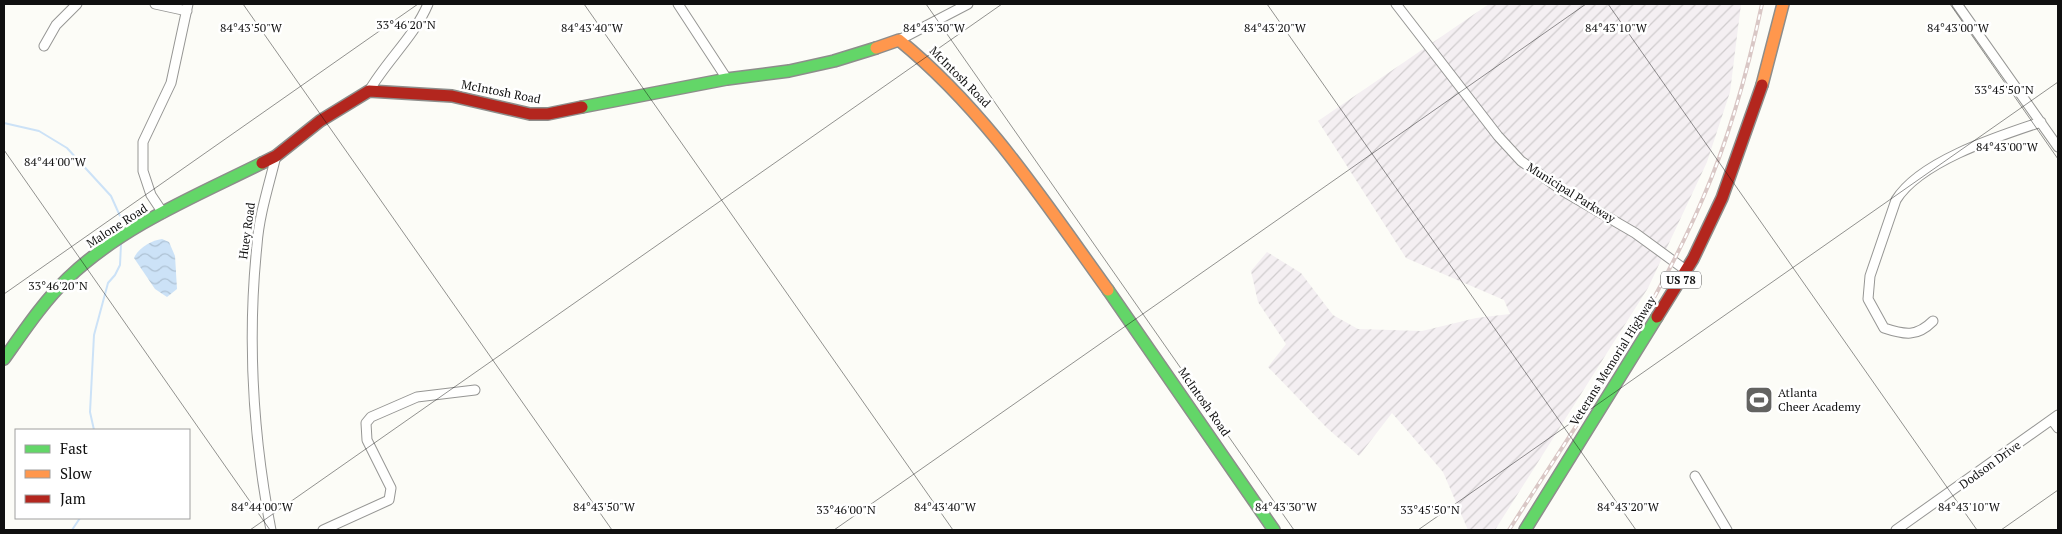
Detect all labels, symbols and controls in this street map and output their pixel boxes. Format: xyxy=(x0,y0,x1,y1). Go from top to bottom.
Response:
text: 33°46'20"N xyxy=(376,17,436,32)
text: 84°43'50"W xyxy=(220,20,283,35)
text: 84°43'40"W xyxy=(561,20,624,35)
text: 84°43'30"W xyxy=(903,20,966,35)
text: 84°43'20"W xyxy=(1244,20,1307,35)
text: 84°43'10"W xyxy=(1585,20,1648,35)
text: 84°43'00"W xyxy=(1927,20,1990,35)
street label: McIntosh Road xyxy=(927,43,994,111)
street label: McIntosh Road xyxy=(460,76,542,107)
text: 33°45'50"N xyxy=(1974,82,2034,97)
text: 84°43'00"W xyxy=(1976,139,2039,154)
text: 84°44'00"W xyxy=(24,154,87,169)
street label: Municipal Parkway xyxy=(1524,159,1619,226)
street label: Malone Road xyxy=(83,200,150,251)
street label: Huey Road xyxy=(235,201,258,260)
road number: US 78 xyxy=(1661,272,1701,288)
text: 33°46'20"N xyxy=(28,278,88,293)
street label: Veterans Memorial Highway xyxy=(1566,292,1659,428)
street label: McIntosh Road xyxy=(1175,364,1234,439)
sports icon: Atlanta Cheer Academy xyxy=(1744,385,1774,415)
place label: Atlanta Cheer Academy xyxy=(1778,385,1862,414)
legend xyxy=(15,429,190,519)
street label: Dodson Drive xyxy=(1956,437,2023,492)
text: Fast xyxy=(60,438,88,458)
text: Slow xyxy=(60,463,93,483)
text: Jam xyxy=(60,488,86,508)
text: 84°44'00"W xyxy=(231,499,294,514)
text: 84°43'50"W xyxy=(573,499,636,514)
text: 84°43'40"W xyxy=(914,499,977,514)
text: 84°43'30"W xyxy=(1255,499,1318,514)
text: 84°43'20"W xyxy=(1597,499,1660,514)
text: 84°43'10"W xyxy=(1938,499,2001,514)
text: 33°46'00"N xyxy=(816,502,876,517)
text: 33°45'50"N xyxy=(1400,502,1460,517)

